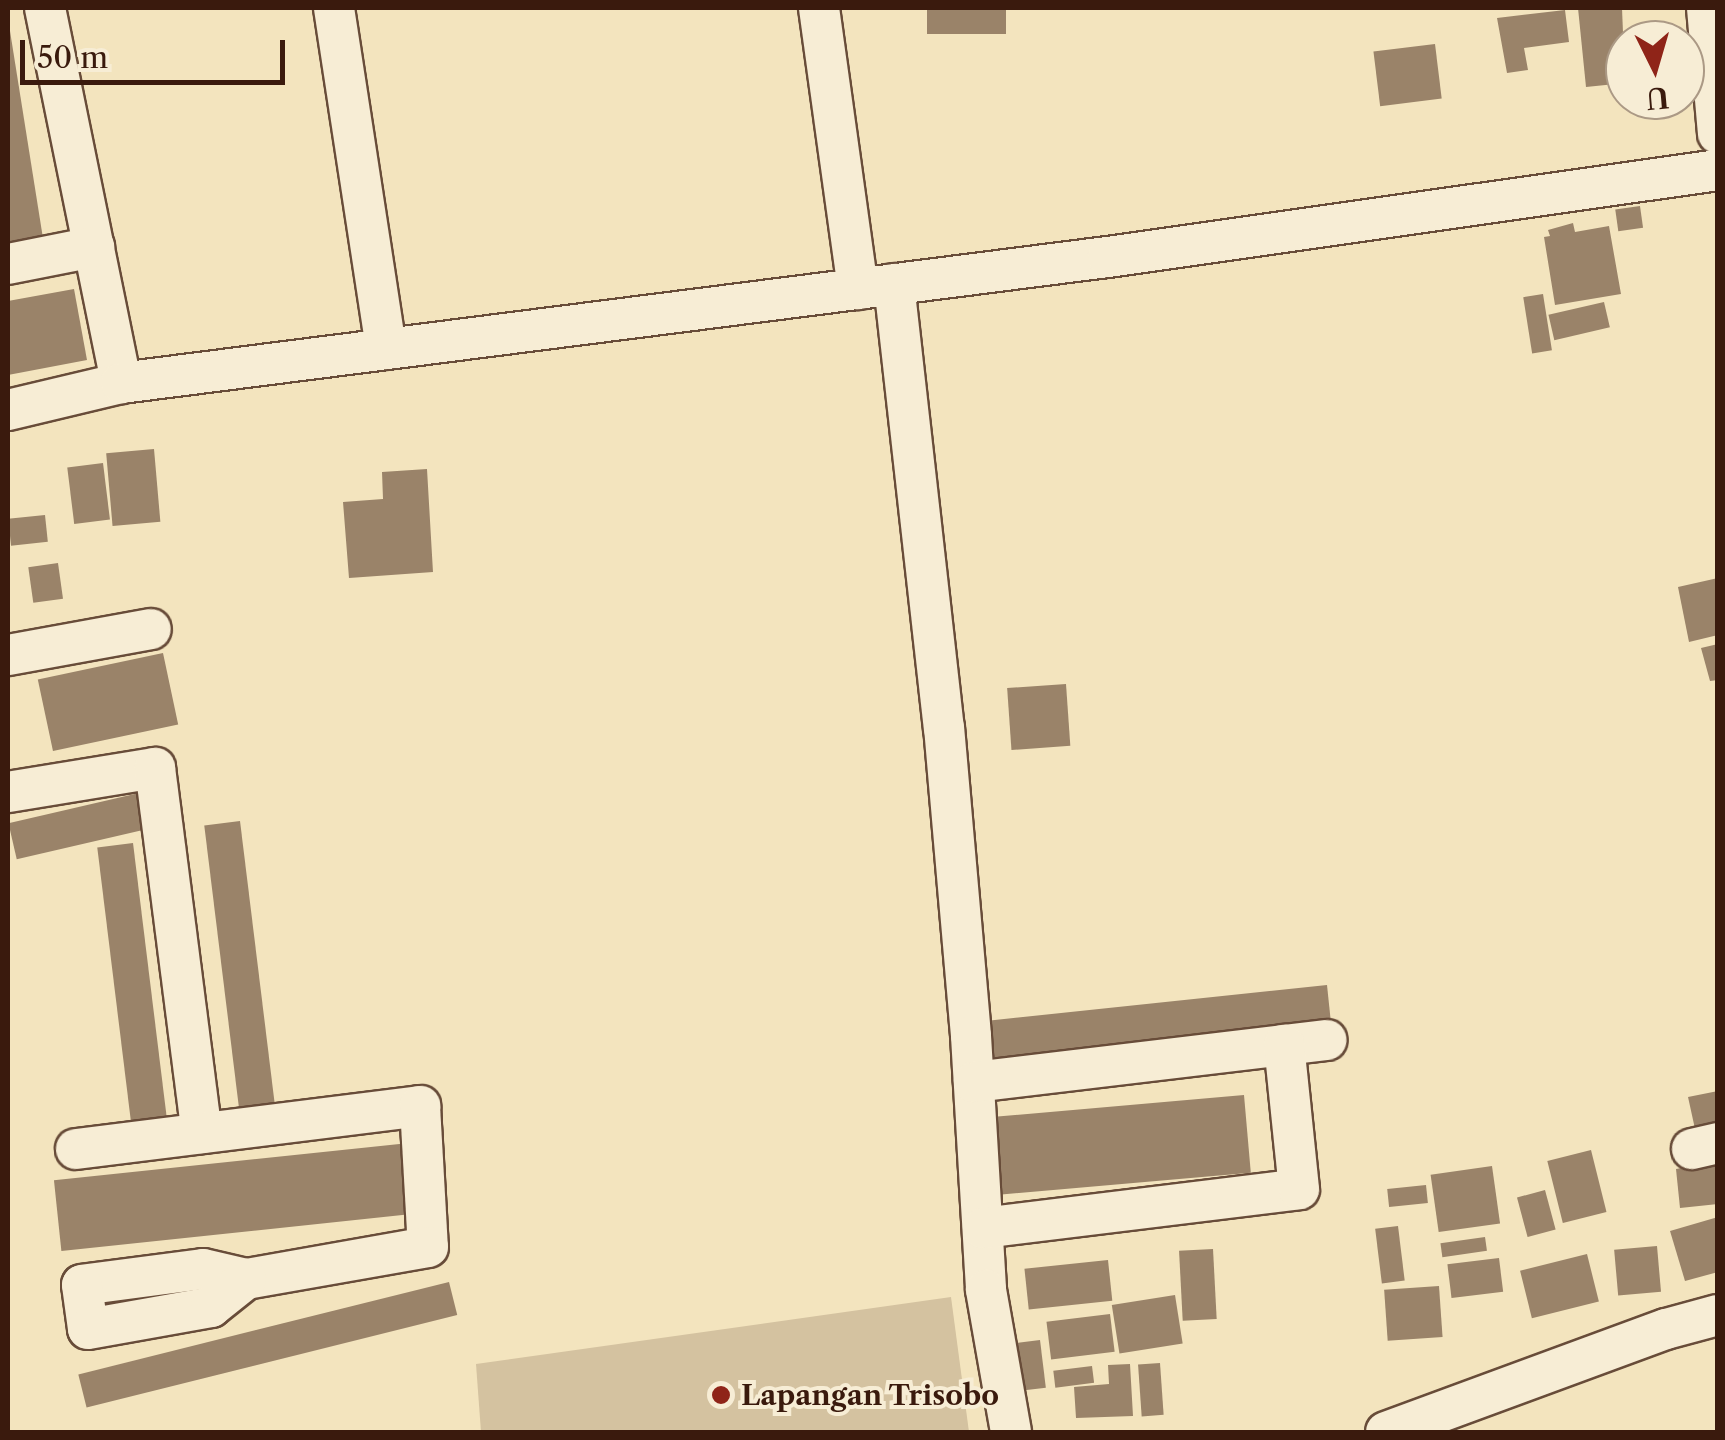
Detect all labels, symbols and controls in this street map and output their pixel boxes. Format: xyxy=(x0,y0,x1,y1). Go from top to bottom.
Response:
scale bar xyxy=(25,20,290,82)
north arrow xyxy=(1605,20,1705,120)
text: 50 m xyxy=(37,39,108,76)
text: U xyxy=(1645,80,1670,116)
place label: Lapangan Trisobo xyxy=(741,1378,1000,1412)
marker: Lapangan Trisobo xyxy=(710,1384,732,1406)

